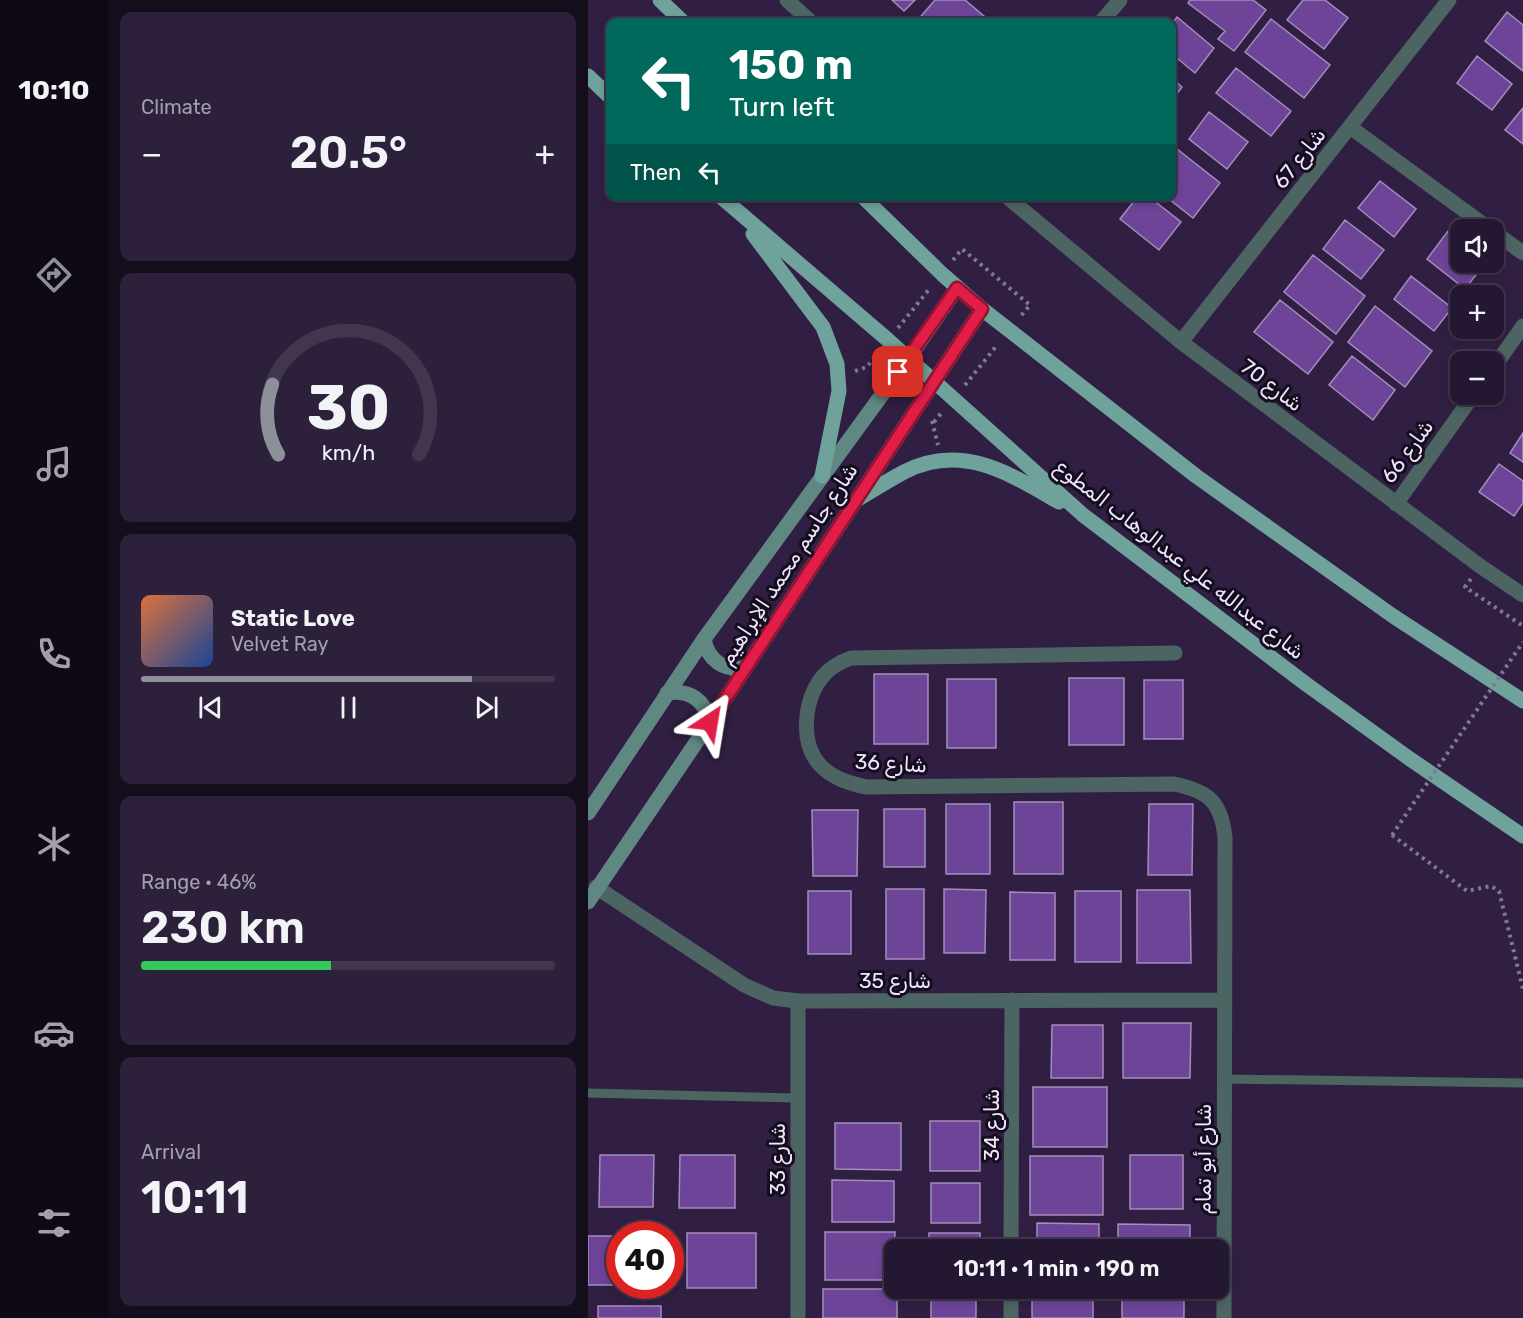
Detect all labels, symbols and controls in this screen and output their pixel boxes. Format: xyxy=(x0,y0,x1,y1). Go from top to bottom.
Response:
text: 150 m xyxy=(729,40,853,90)
icon: left xyxy=(630,42,708,120)
text: 10:10 xyxy=(18,74,90,106)
text: Turn left xyxy=(729,91,834,123)
text: Climate xyxy=(141,95,212,119)
street label: شارع 67 xyxy=(1267,123,1332,195)
text: 20.5° xyxy=(290,126,407,179)
text: − xyxy=(141,134,162,173)
text: + xyxy=(534,134,555,173)
icon: left xyxy=(693,156,726,189)
text: Then xyxy=(630,159,681,186)
map controls xyxy=(1450,219,1504,405)
button: sound xyxy=(1450,219,1504,273)
icon: directions xyxy=(33,254,75,296)
button: + xyxy=(1450,285,1504,339)
pin xyxy=(872,346,923,397)
button: − xyxy=(1450,351,1504,405)
street label: شارع 70 xyxy=(1235,354,1308,418)
icon: arrive xyxy=(881,355,914,388)
text: 30 xyxy=(306,371,390,445)
street label: شارع 66 xyxy=(1376,414,1440,489)
text: km/h xyxy=(321,440,375,465)
icon: music xyxy=(33,443,75,485)
street label: شارع عبدالله علي عبدالوهاب المطوع xyxy=(1048,454,1310,667)
street label: شارع جاسم محمد الإبراهيم xyxy=(713,458,864,671)
text: Static Love xyxy=(231,605,355,632)
text: Velvet Ray xyxy=(231,632,329,656)
icon: phone xyxy=(33,633,75,675)
position arrow xyxy=(678,690,742,754)
icon: previous xyxy=(194,691,227,724)
icon: pause xyxy=(332,691,365,724)
icon: next xyxy=(470,691,503,724)
street label: شارع 36 xyxy=(854,749,928,779)
icon: climate xyxy=(33,823,75,865)
text: Range · 46% xyxy=(141,870,257,894)
text: 230 km xyxy=(141,901,305,954)
street label: شارع 35 xyxy=(859,968,931,995)
icon: car xyxy=(33,1012,75,1054)
street label: شارع 34 xyxy=(979,1089,1006,1161)
street label: شارع أبو تمام xyxy=(1191,1104,1218,1214)
street label: شارع 33 xyxy=(765,1123,792,1195)
text: Arrival xyxy=(141,1140,201,1164)
text: 10:11 xyxy=(141,1171,248,1224)
icon: filters xyxy=(33,1202,75,1244)
speed limit sign: 40 xyxy=(606,1221,684,1299)
text: 10:11 · 1 min · 190 m xyxy=(954,1255,1159,1282)

